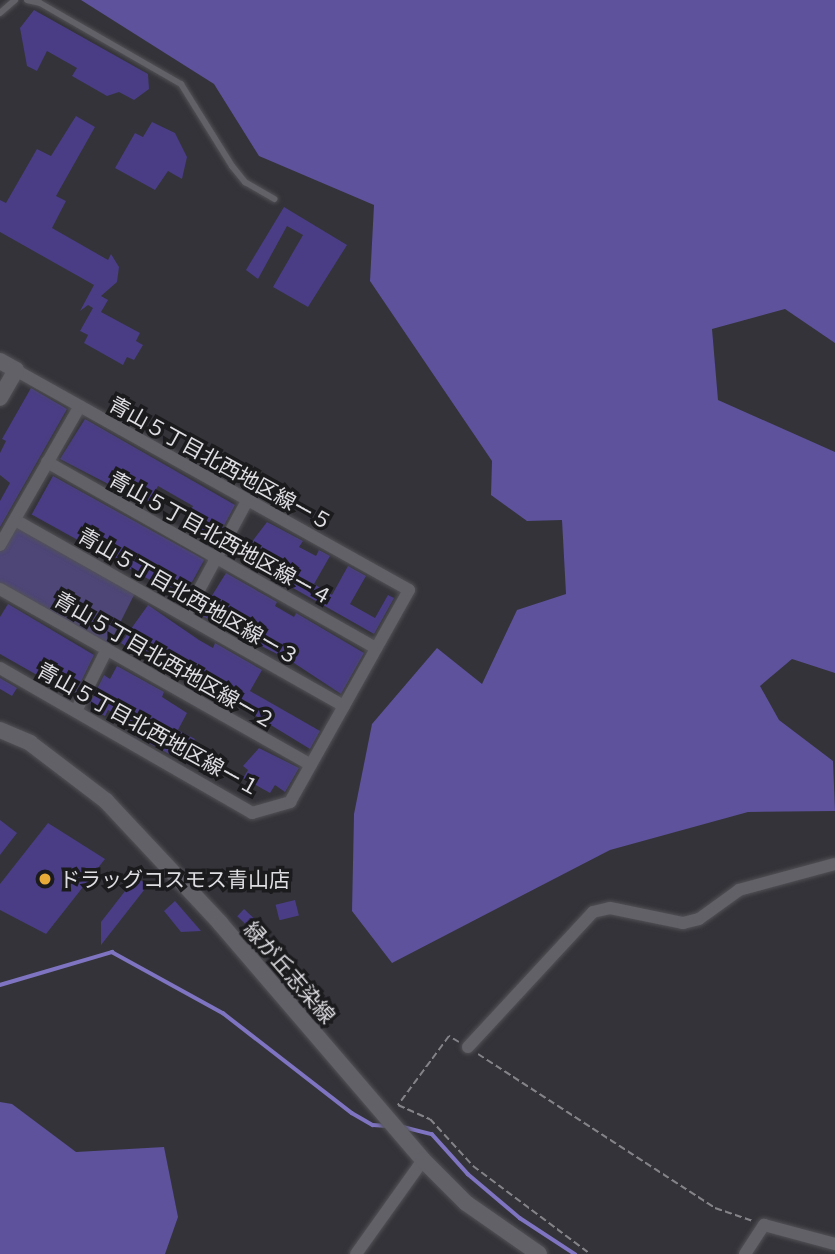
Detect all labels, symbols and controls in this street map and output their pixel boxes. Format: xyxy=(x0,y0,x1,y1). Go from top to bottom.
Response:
street label: 青山５丁目北西地区線ー５ xyxy=(105,391,337,535)
street label: 青山５丁目北西地区線ー４ xyxy=(105,466,337,610)
street label: 青山５丁目北西地区線ー３ xyxy=(74,522,304,670)
street label: 青山５丁目北西地区線ー２ xyxy=(50,586,280,734)
street label: 青山５丁目北西地区線ー１ xyxy=(33,657,265,801)
place label: ドラッグコスモス青山店 xyxy=(59,866,290,892)
marker: ドラッグコスモス青山店 xyxy=(37,871,53,887)
street label: 緑が丘志染線 xyxy=(239,916,341,1028)

